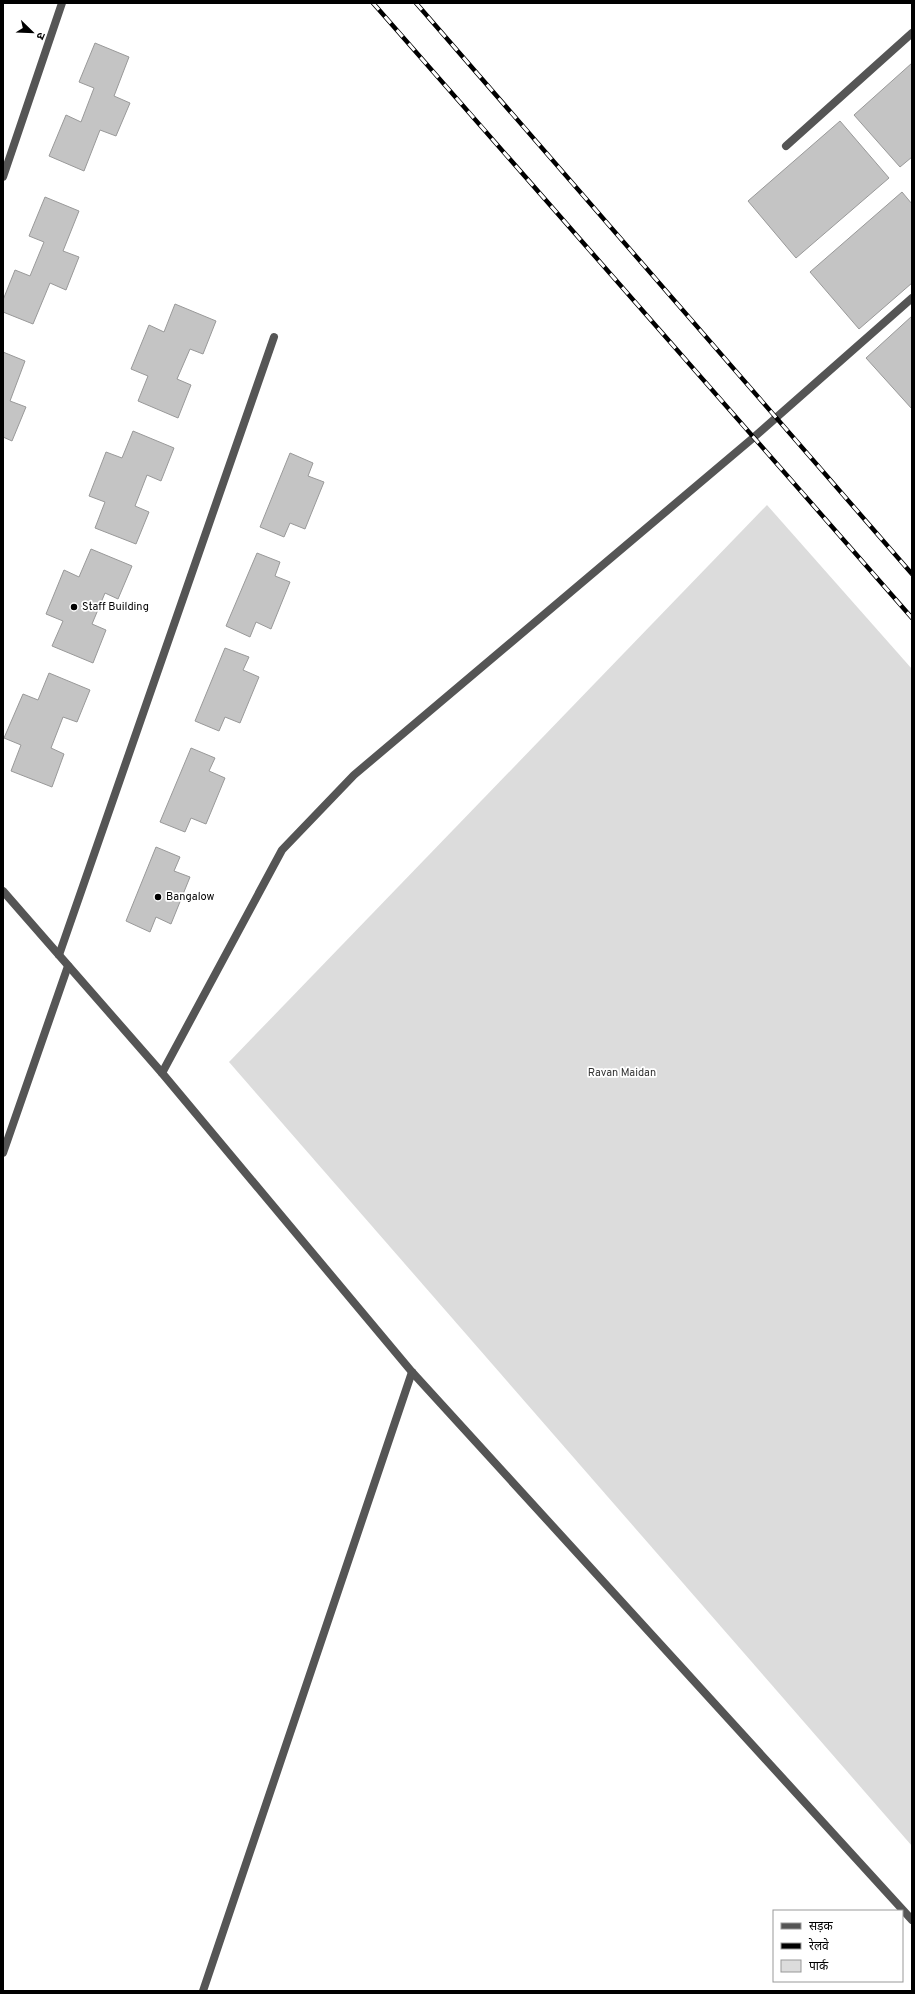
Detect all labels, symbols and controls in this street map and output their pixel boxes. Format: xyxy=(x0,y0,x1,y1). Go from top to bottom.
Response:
north arrow xyxy=(12,12,52,52)
text: उ xyxy=(32,30,48,42)
place label: Staff Building xyxy=(82,600,149,614)
marker: Staff Building xyxy=(69,602,79,612)
place label: Bangalow xyxy=(166,890,215,904)
marker: Bangalow xyxy=(153,892,163,902)
park label: Ravan Maidan xyxy=(588,1066,656,1080)
legend xyxy=(773,1910,903,1982)
text: सड़क xyxy=(809,1919,834,1935)
text: रेलवे xyxy=(809,1938,829,1955)
text: पार्क xyxy=(809,1959,829,1975)

